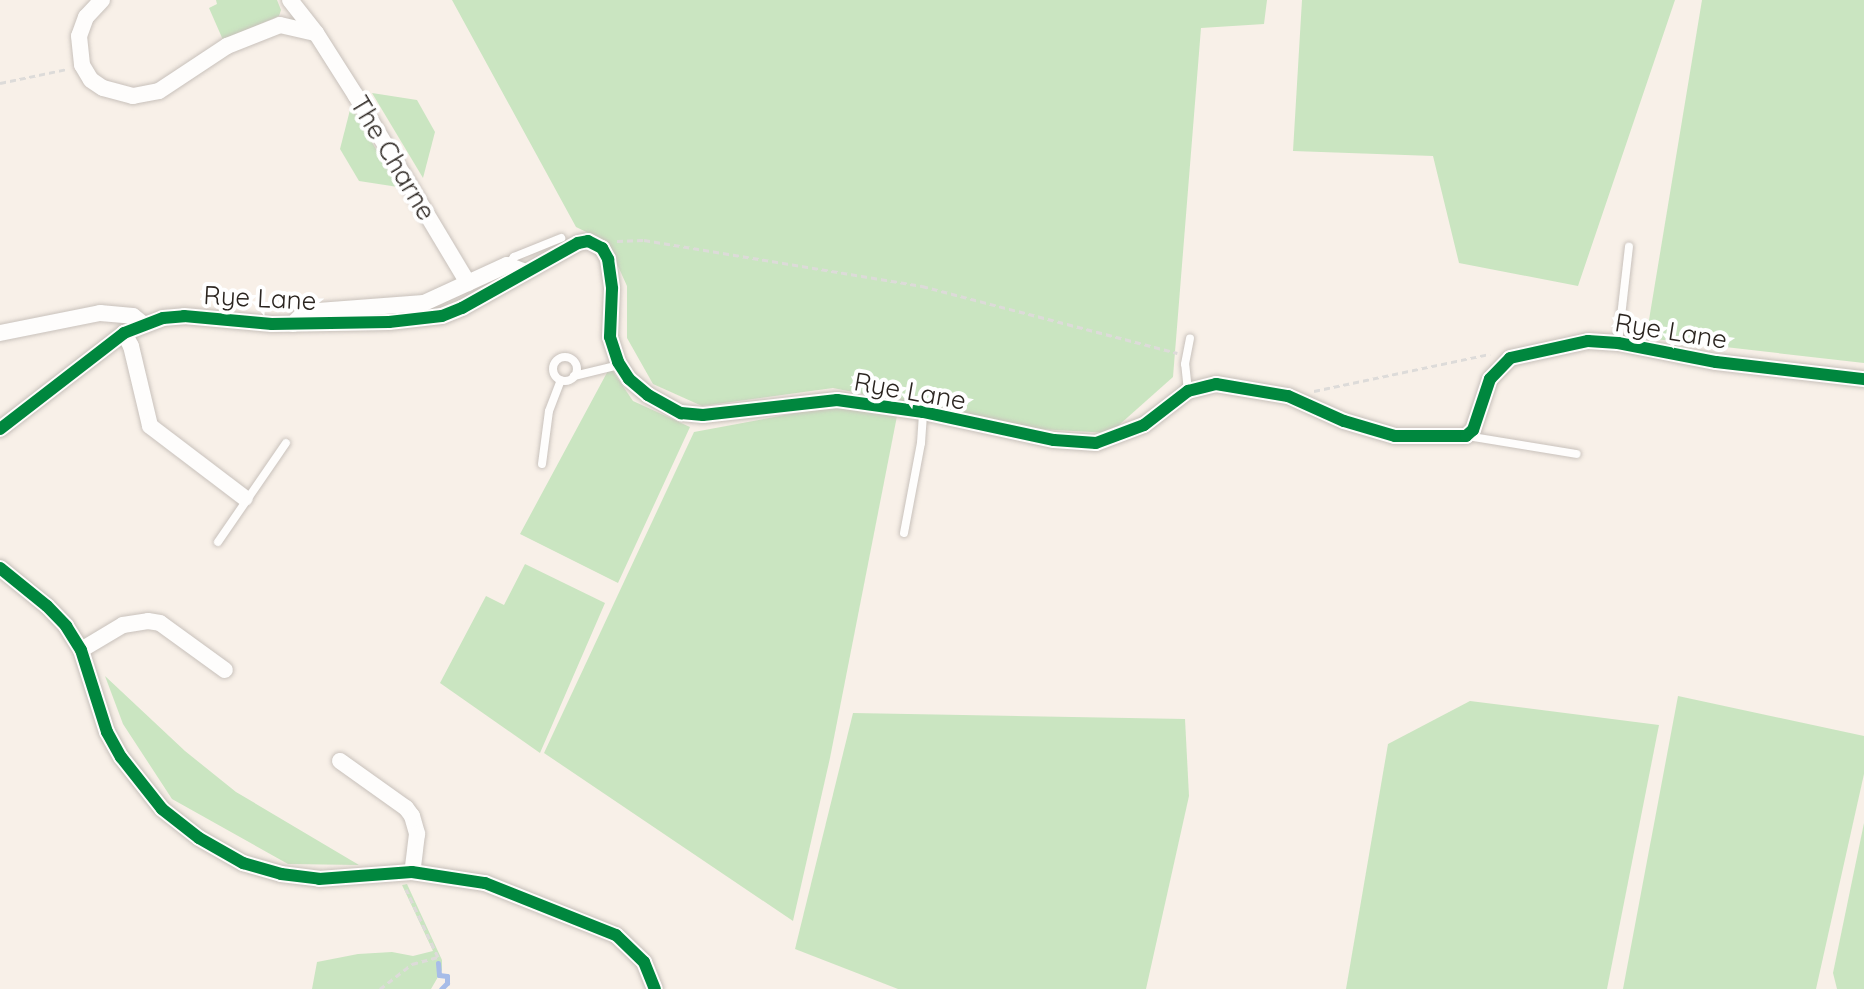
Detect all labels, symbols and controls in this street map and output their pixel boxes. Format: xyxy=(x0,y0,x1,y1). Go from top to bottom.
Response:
street label: The Charne xyxy=(344,90,442,226)
street label: Rye Lane xyxy=(203,279,317,317)
street label: Rye Lane xyxy=(1613,307,1729,355)
street label: Rye Lane xyxy=(852,366,968,416)

